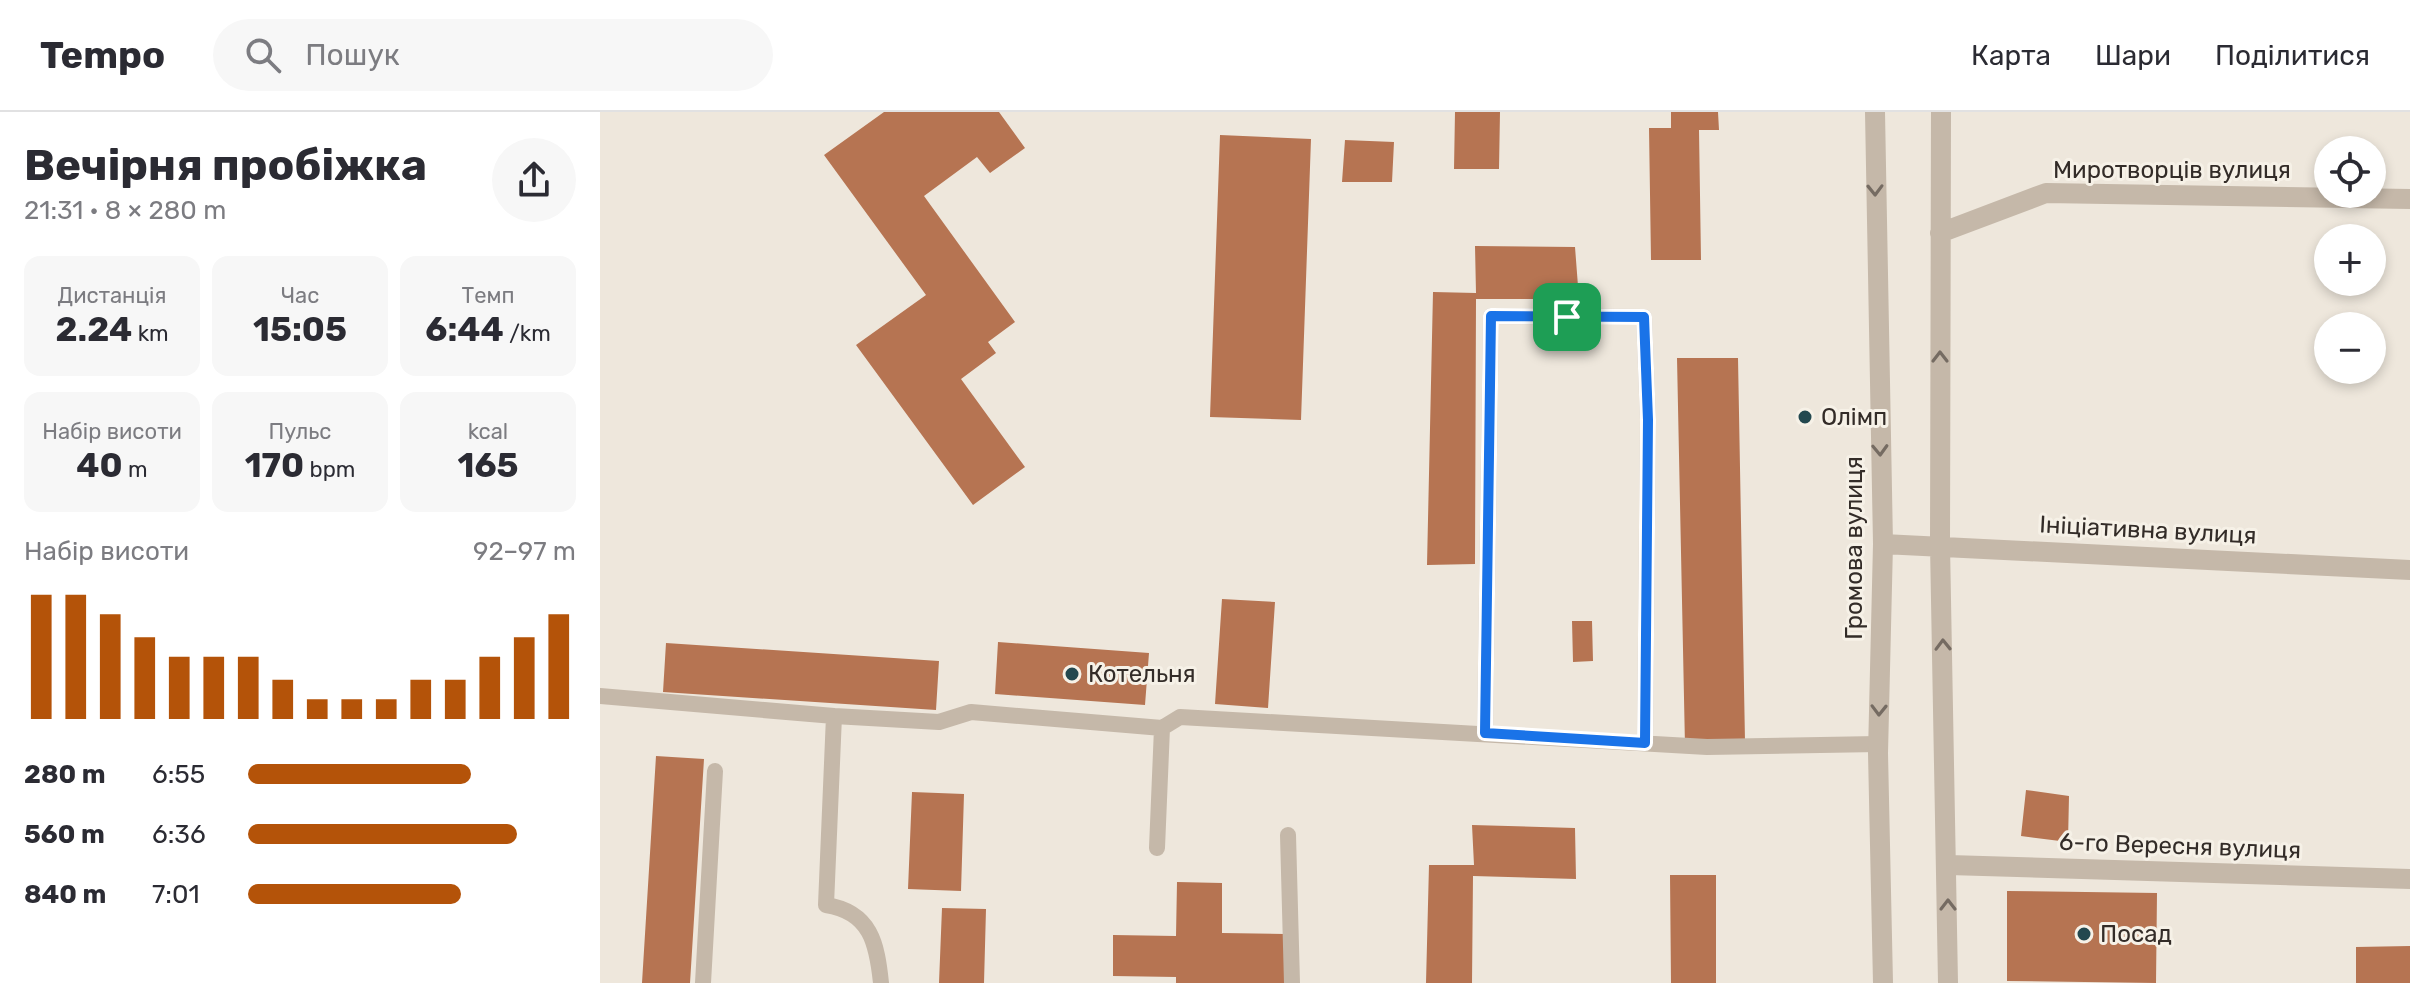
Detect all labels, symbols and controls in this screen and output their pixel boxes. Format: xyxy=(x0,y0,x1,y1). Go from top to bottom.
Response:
search box xyxy=(213,19,773,91)
text: Tempo xyxy=(40,32,165,78)
icon: search xyxy=(241,33,285,77)
text: Пошук xyxy=(305,37,400,73)
text: Карта xyxy=(1971,39,2051,72)
text: Шари xyxy=(2095,39,2171,72)
text: Поділитися xyxy=(2215,39,2370,72)
map controls xyxy=(2314,136,2386,384)
button: locate xyxy=(2314,136,2386,208)
button: share xyxy=(492,138,576,222)
text: Вечірня пробіжка xyxy=(24,139,427,191)
street label: Миротворців вулиця xyxy=(2053,156,2291,184)
one-way arrow xyxy=(1866,184,1884,197)
text: 21:31 · 8 × 280 m xyxy=(24,195,226,226)
button: + xyxy=(2314,224,2386,296)
text: Дистанція xyxy=(58,282,166,309)
text: Час xyxy=(281,282,319,309)
text: Темп xyxy=(461,282,515,309)
pin xyxy=(1533,283,1601,351)
icon: arrive xyxy=(1545,295,1589,339)
text: 2.24 xyxy=(55,309,132,350)
text: 15:05 xyxy=(253,309,347,350)
text: 6:44 xyxy=(425,309,504,350)
button: − xyxy=(2314,312,2386,384)
text: km xyxy=(132,320,169,347)
text: /km xyxy=(504,320,551,347)
one-way arrow xyxy=(1931,350,1949,363)
place label: Олімп xyxy=(1821,403,1887,431)
marker: Олімп xyxy=(1796,408,1814,426)
text: Набір висоти xyxy=(42,418,182,445)
text: Пульс xyxy=(268,418,332,445)
text: kcal xyxy=(468,418,508,445)
one-way arrow xyxy=(1872,444,1889,457)
text: 40 xyxy=(76,445,123,486)
text: 170 xyxy=(245,445,304,486)
text: 165 xyxy=(458,445,519,486)
text: m xyxy=(123,456,148,483)
text: bpm xyxy=(304,456,355,483)
street label: Громова вулиця xyxy=(1840,456,1868,640)
street label: Ініціативна вулиця xyxy=(2039,510,2257,550)
text: Набір висоти xyxy=(24,536,189,567)
text: 92–97 m xyxy=(473,536,576,567)
one-way arrow xyxy=(1934,638,1952,651)
place label: Котельня xyxy=(1088,660,1196,688)
marker: Котельня xyxy=(1063,665,1081,683)
one-way arrow xyxy=(1870,704,1888,717)
text: 280 m xyxy=(24,759,106,790)
text: 6:55 xyxy=(152,759,205,790)
text: 560 m xyxy=(24,819,105,850)
text: 6:36 xyxy=(152,819,206,850)
street label: 6-го Вересня вулиця xyxy=(2058,828,2302,864)
text: 840 m xyxy=(24,879,106,910)
text: 7:01 xyxy=(152,879,200,910)
one-way arrow xyxy=(1940,898,1957,911)
place label: Посад xyxy=(2100,920,2172,948)
marker: Посад xyxy=(2075,925,2093,943)

